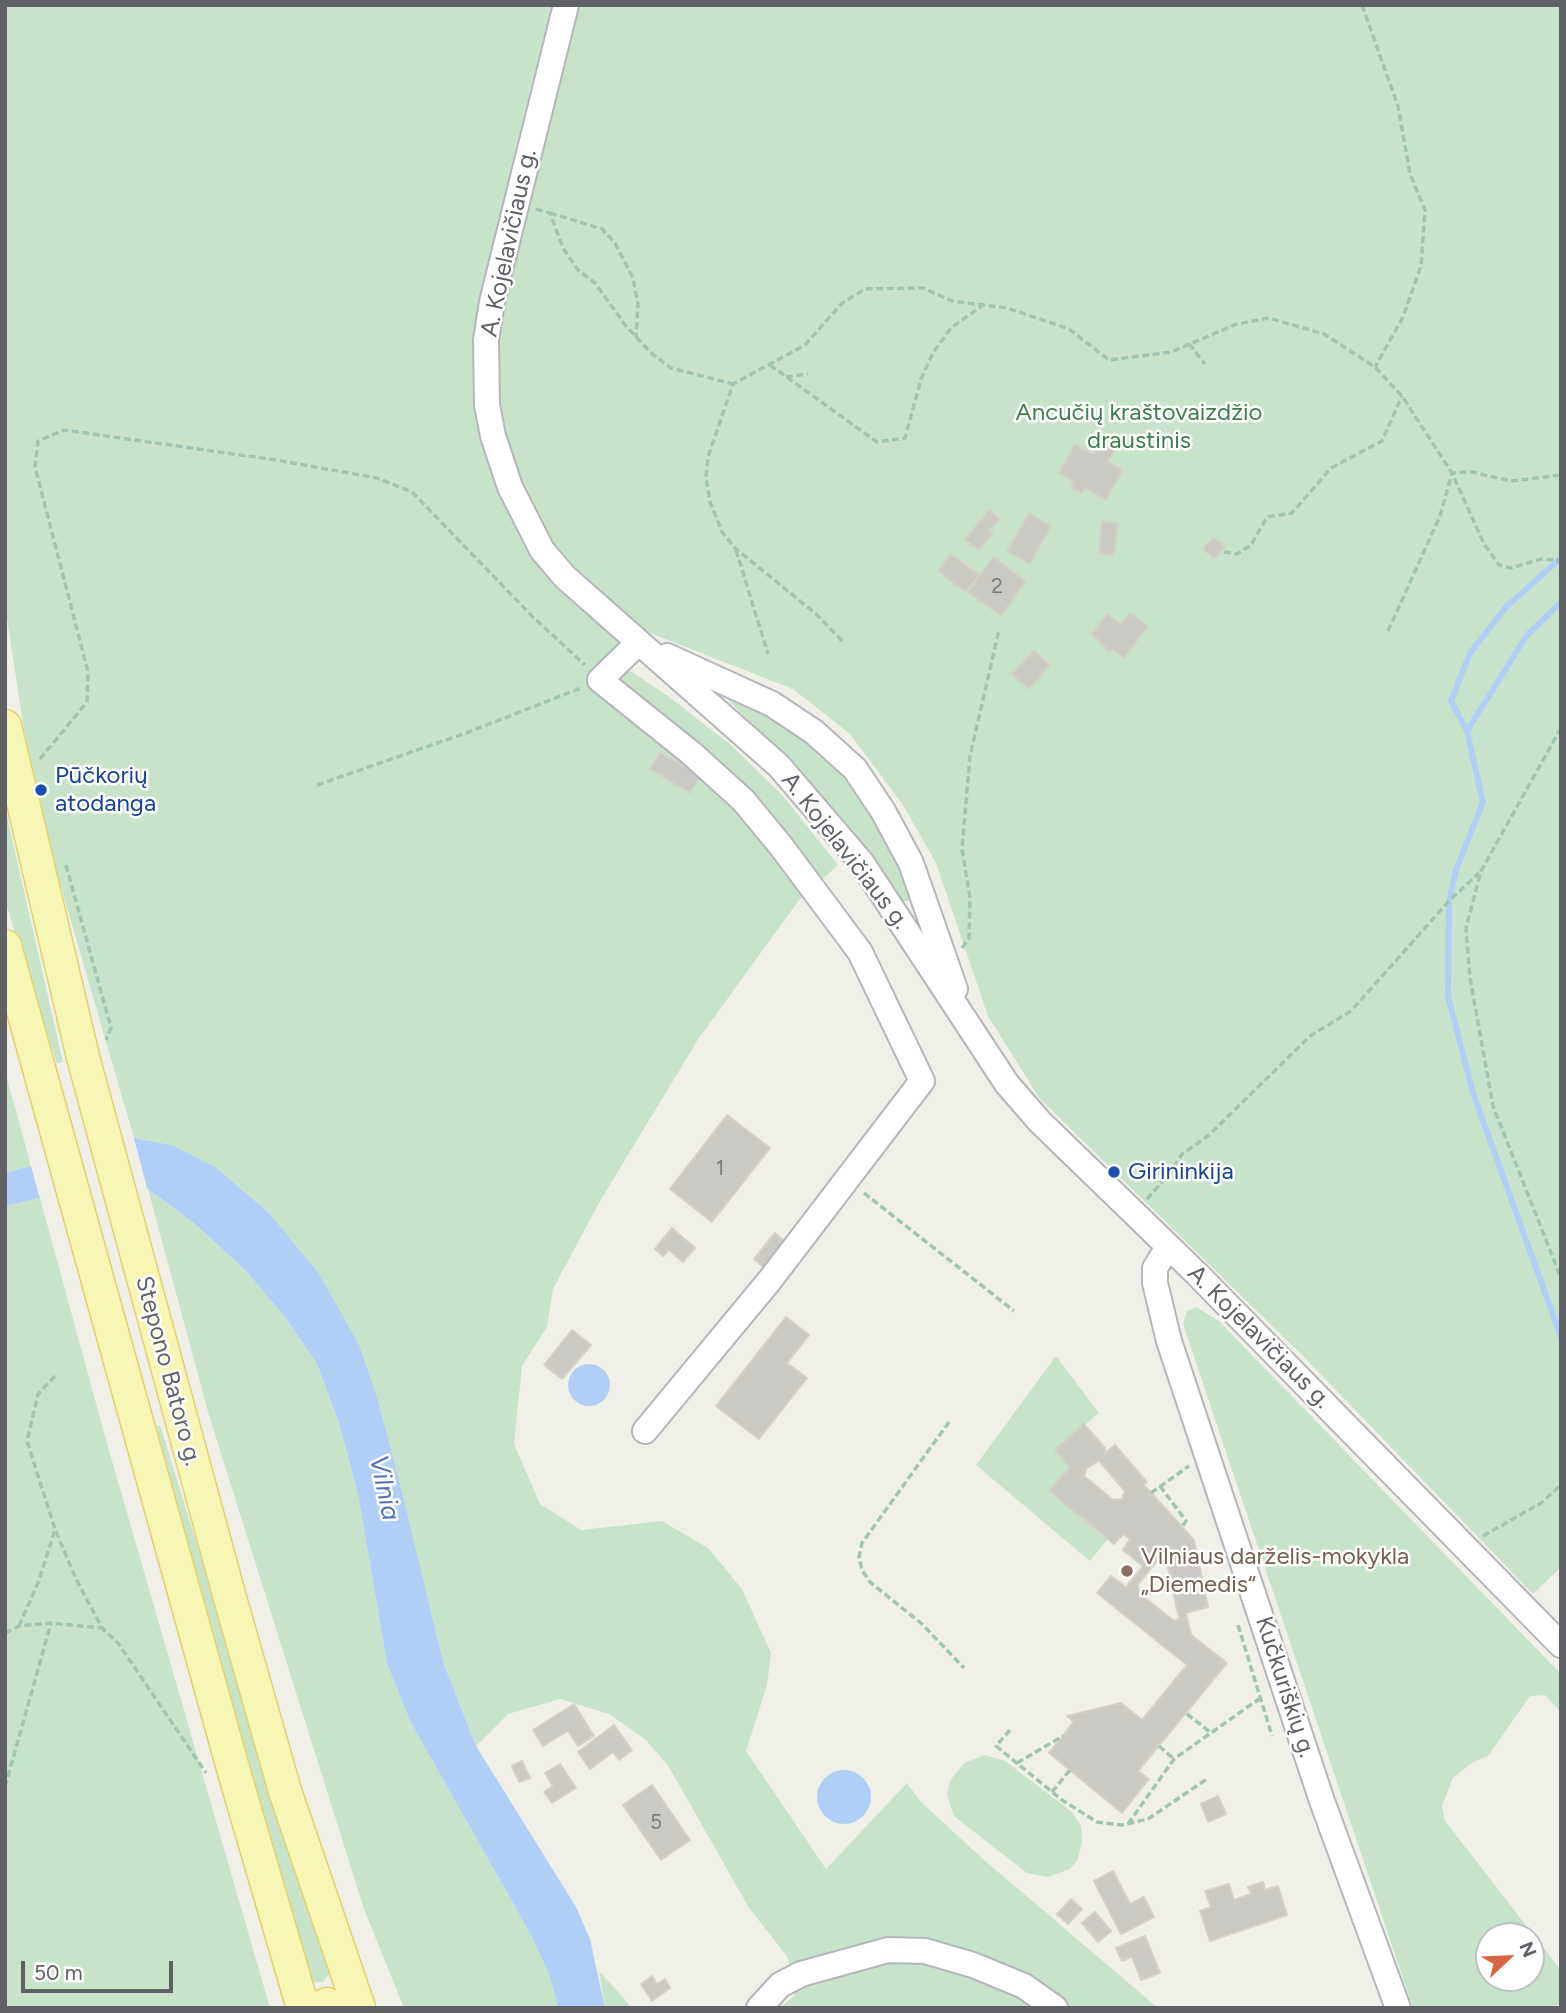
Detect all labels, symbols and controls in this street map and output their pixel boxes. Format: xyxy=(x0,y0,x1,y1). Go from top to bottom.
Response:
street label: A. Kojelavičiaus g. xyxy=(475,147,543,339)
park label: Ancučių kraštovaizdžio draustinis xyxy=(1016,399,1262,455)
house number: 2 xyxy=(991,574,1003,600)
place label: Pūčkorių atodanga xyxy=(55,762,156,818)
street label: A. Kojelavičiaus g. xyxy=(775,767,915,935)
marker: Pūčkorių atodanga xyxy=(33,782,49,798)
house number: 1 xyxy=(716,1156,724,1182)
place label: Girininkija xyxy=(1128,1158,1234,1186)
marker: Girininkija xyxy=(1106,1164,1122,1180)
street label: A. Kojelavičiaus g. xyxy=(1181,1259,1337,1415)
street label: Stepono Batoro g. xyxy=(129,1273,207,1469)
water label: Vilnia xyxy=(362,1453,406,1523)
place label: Vilniaus darželis-mokykla „Diemedis“ xyxy=(1141,1543,1409,1599)
marker: Vilniaus darželis-mokykla „Diemedis“ xyxy=(1119,1563,1135,1579)
street label: Kučkuriškių g. xyxy=(1249,1613,1321,1761)
house number: 5 xyxy=(650,1810,662,1836)
north arrow xyxy=(1475,1922,1545,1992)
text: N xyxy=(1514,1938,1541,1961)
scale bar xyxy=(24,1946,177,1990)
text: 50 m xyxy=(34,1960,83,1985)

